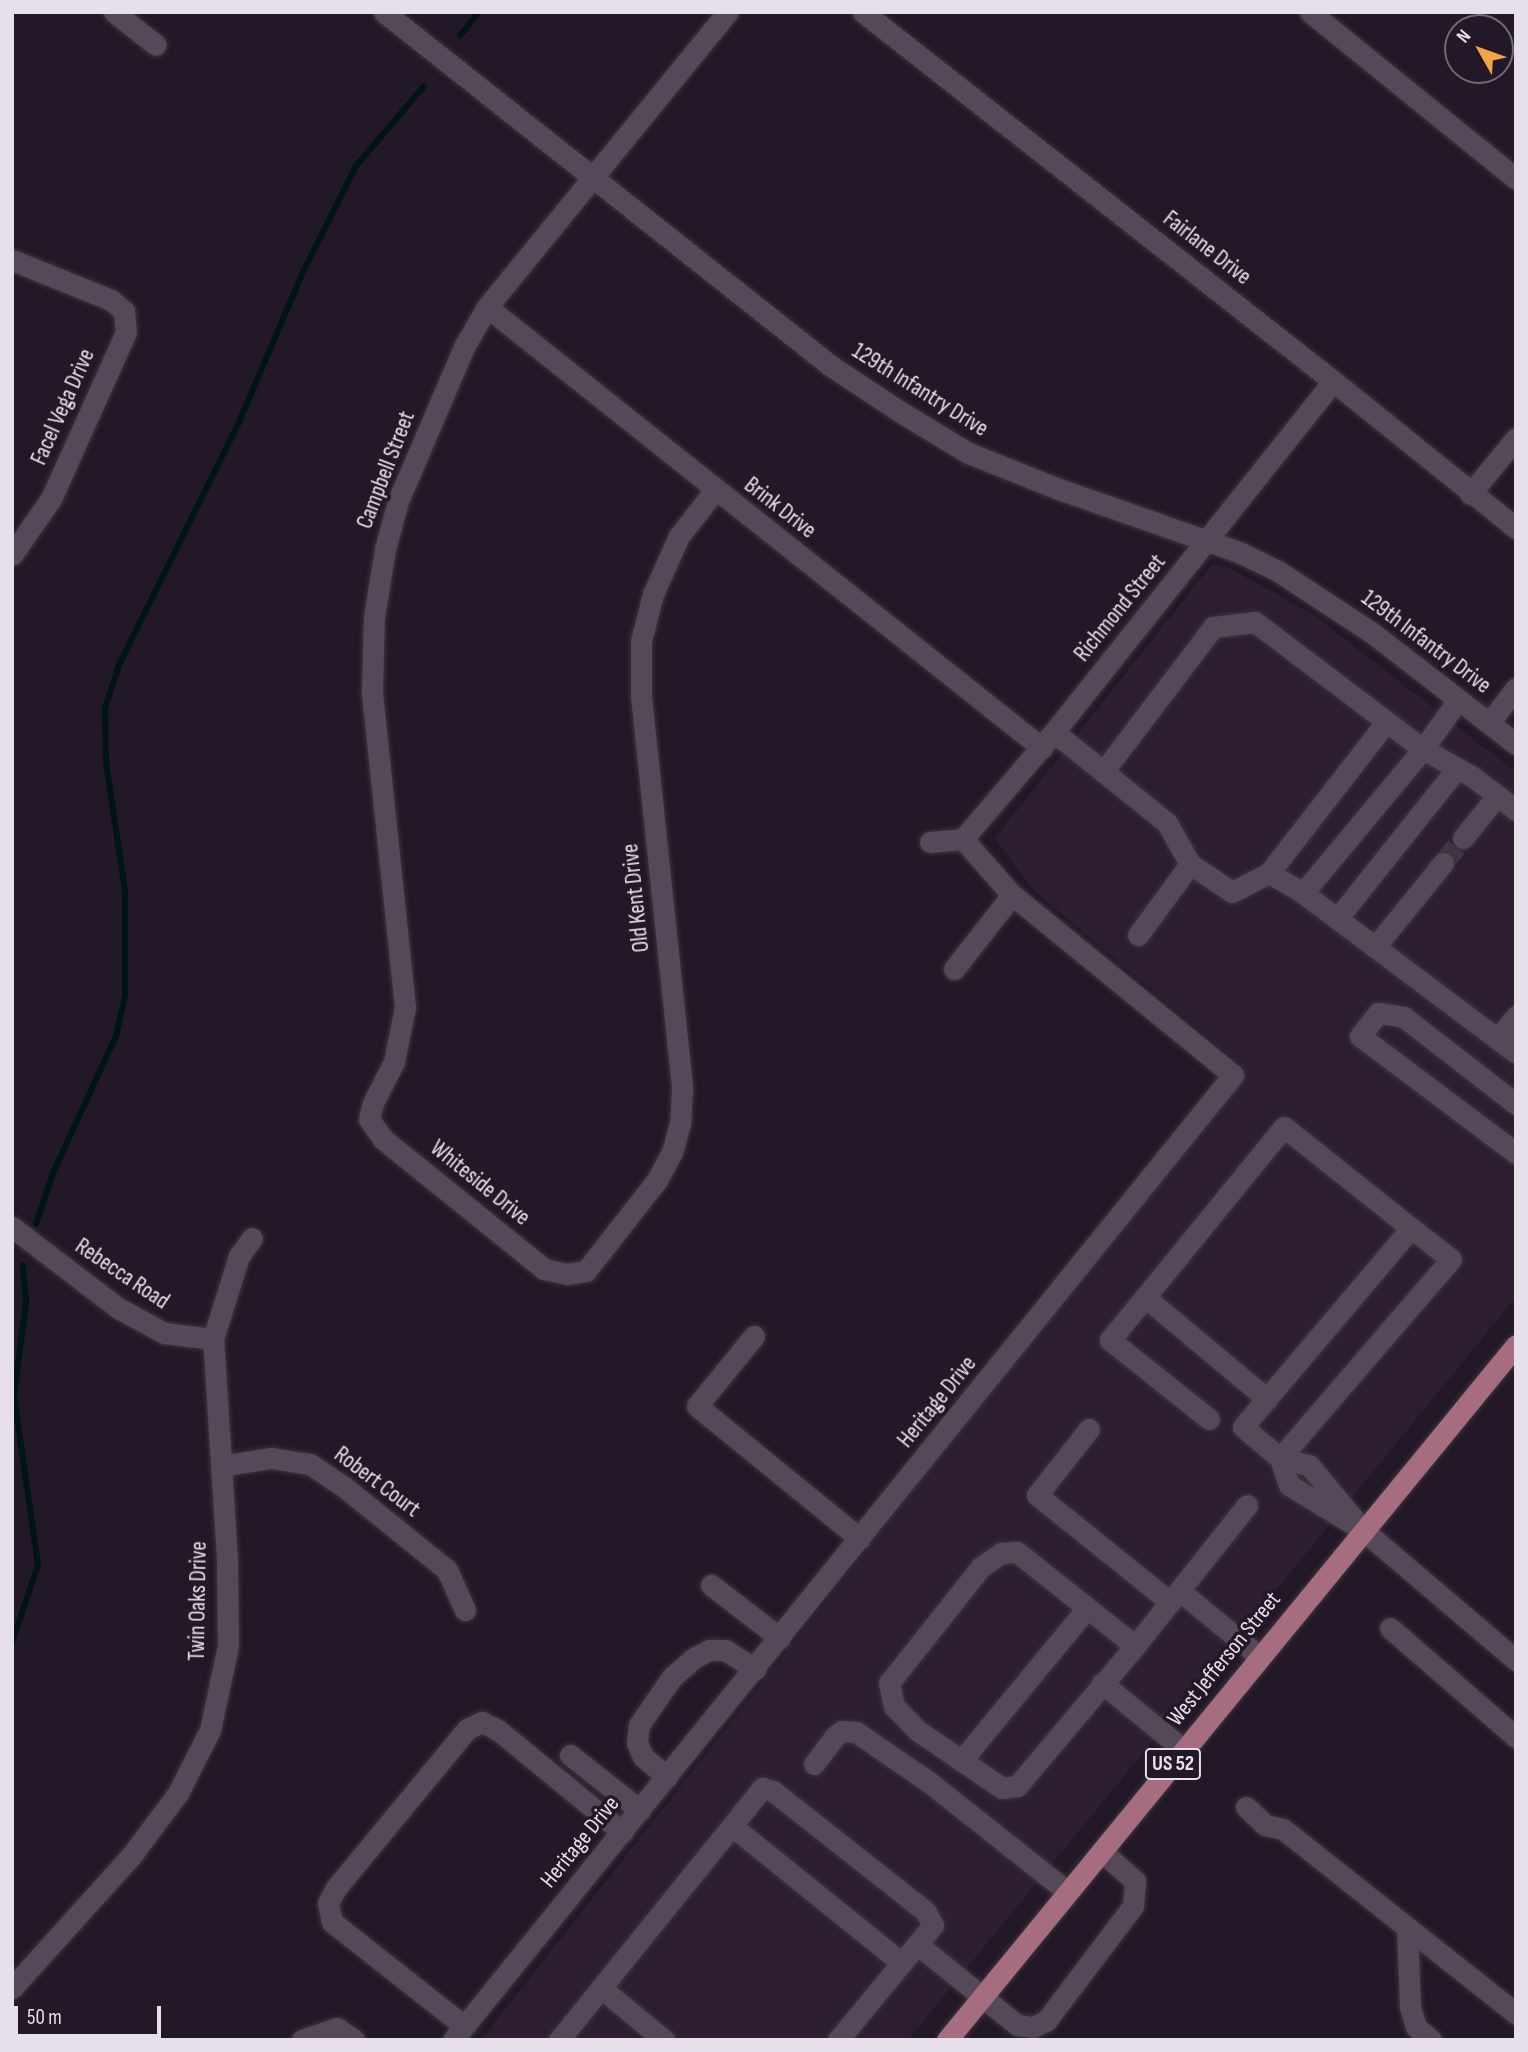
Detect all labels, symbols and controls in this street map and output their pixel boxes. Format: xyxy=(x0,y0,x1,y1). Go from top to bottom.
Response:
north arrow xyxy=(1444,14,1514,84)
text: N xyxy=(1452,25,1476,48)
street label: Fairlane Drive xyxy=(1157,205,1257,291)
street label: 129th Infantry Drive xyxy=(847,337,993,443)
street label: Facel Vega Drive xyxy=(25,345,101,469)
street label: Campbell Street xyxy=(351,407,421,533)
street label: Brink Drive xyxy=(739,471,821,545)
street label: Richmond Street xyxy=(1068,549,1172,667)
street label: 129th Infantry Drive xyxy=(1356,584,1496,700)
street label: Old Kent Drive xyxy=(617,842,655,954)
street label: Whiteside Drive xyxy=(425,1134,535,1232)
street label: Rebecca Road xyxy=(70,1233,174,1315)
street label: Heritage Drive xyxy=(892,1351,982,1453)
street label: Robert Court xyxy=(329,1441,425,1523)
street label: Twin Oaks Drive xyxy=(183,1541,213,1661)
street label: West Jefferson Street xyxy=(1161,1586,1287,1732)
road number: US 52 xyxy=(1143,1746,1203,1782)
street label: Heritage Drive xyxy=(535,1791,625,1893)
scale bar xyxy=(18,1993,164,2037)
text: 50 m xyxy=(27,2005,62,2030)

